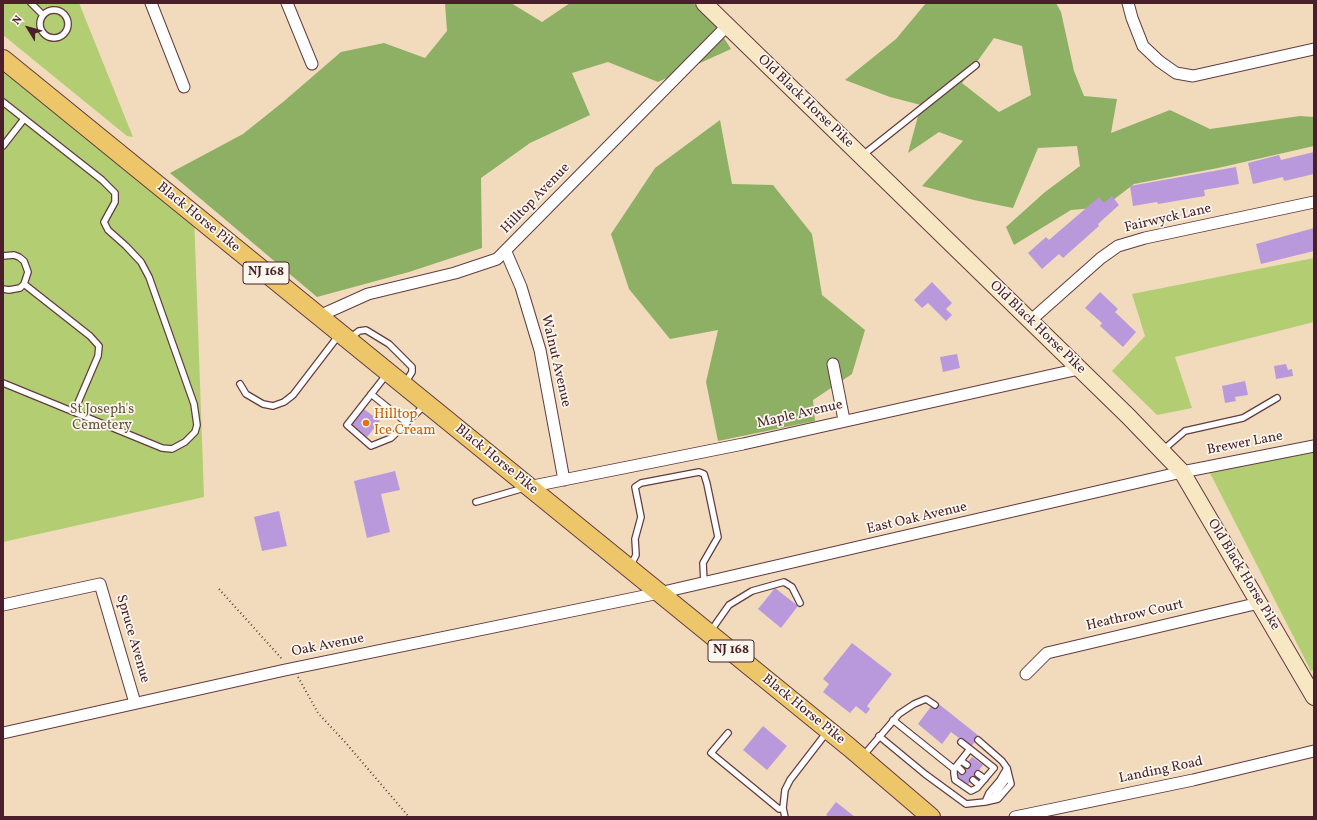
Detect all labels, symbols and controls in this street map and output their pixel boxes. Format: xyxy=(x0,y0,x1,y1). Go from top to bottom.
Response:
north arrow xyxy=(8,8,48,48)
text: N xyxy=(10,13,26,28)
street label: Old Black Horse Pike xyxy=(753,52,857,152)
street label: Hilltop Avenue xyxy=(498,160,574,238)
street label: Black Horse Pike xyxy=(153,179,243,257)
street label: Fairwyck Lane xyxy=(1123,201,1213,237)
road number: NJ 168 xyxy=(243,262,289,284)
street label: Old Black Horse Pike xyxy=(985,278,1089,378)
street label: Walnut Avenue xyxy=(536,313,574,409)
street label: Maple Avenue xyxy=(756,397,844,433)
park label: St Joseph's Cemetery xyxy=(70,402,134,434)
place label: Hilltop Ice Cream xyxy=(374,407,436,440)
marker: Hilltop Ice Cream xyxy=(361,418,371,428)
street label: Black Horse Pike xyxy=(451,421,541,499)
street label: Brewer Lane xyxy=(1206,428,1284,460)
street label: East Oak Avenue xyxy=(865,499,969,539)
street label: Old Black Horse Pike xyxy=(1203,516,1283,634)
street label: Spruce Avenue xyxy=(111,593,153,685)
street label: Heathrow Court xyxy=(1085,597,1185,635)
street label: Oak Avenue xyxy=(290,631,366,661)
road number: NJ 168 xyxy=(708,640,754,662)
street label: Black Horse Pike xyxy=(758,671,848,749)
street label: Landing Road xyxy=(1118,754,1204,788)

